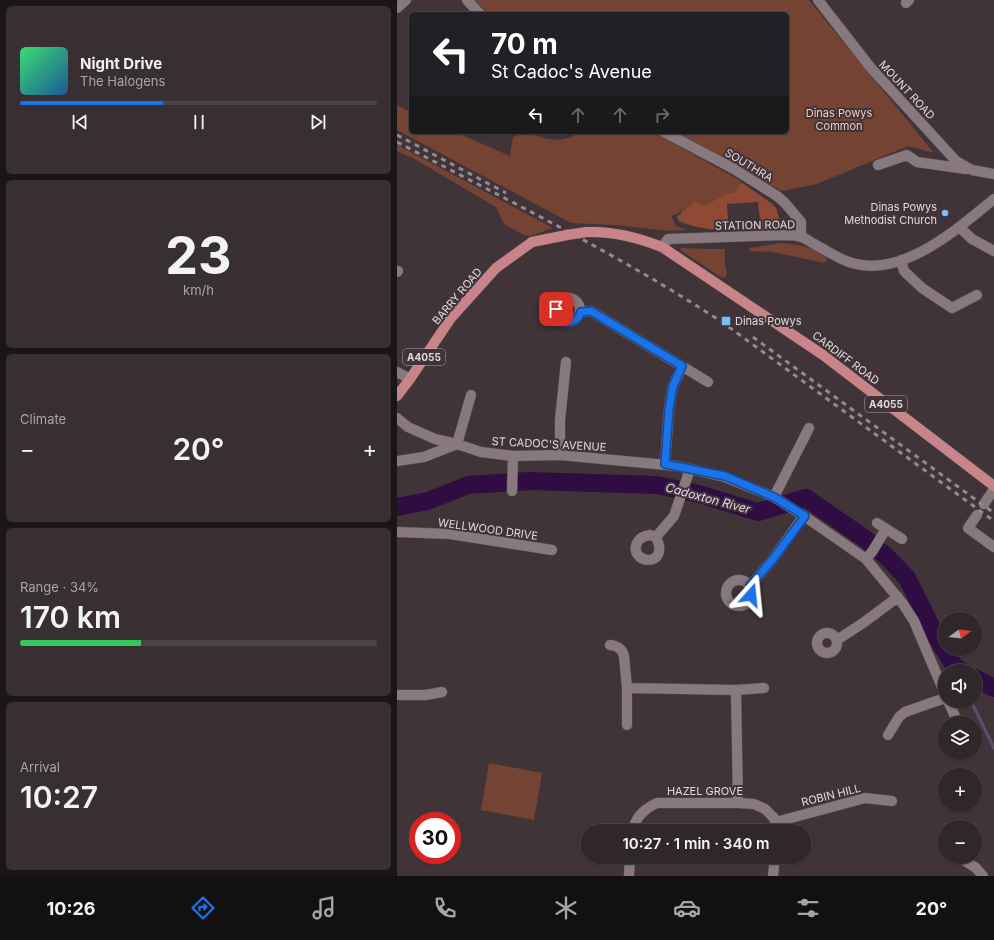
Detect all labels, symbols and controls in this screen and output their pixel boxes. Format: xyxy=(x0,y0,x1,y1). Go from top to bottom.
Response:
text: 70 m xyxy=(491,27,558,61)
icon: left xyxy=(425,28,477,80)
text: Night Drive xyxy=(80,54,162,73)
street label: MOUNT ROAD xyxy=(876,58,938,122)
text: St Cadoc's Avenue xyxy=(491,61,652,82)
text: The Halogens xyxy=(80,73,165,89)
icon: left xyxy=(525,104,547,126)
icon: ahead xyxy=(567,104,589,126)
icon: ahead xyxy=(609,104,631,126)
icon: right xyxy=(651,104,673,126)
park label: Dinas Powys Common xyxy=(806,106,872,133)
icon: previous xyxy=(69,111,91,133)
icon: pause xyxy=(188,111,210,133)
icon: next xyxy=(307,111,329,133)
street label: SOUTHRA xyxy=(722,145,776,185)
place label: Dinas Powys Methodist Church xyxy=(844,200,937,227)
marker: Dinas Powys Methodist Church xyxy=(940,208,950,218)
street label: STATION ROAD xyxy=(715,217,795,233)
text: 23 xyxy=(165,224,232,287)
street label: BARRY ROAD xyxy=(429,265,485,327)
text: km/h xyxy=(183,282,214,298)
pin xyxy=(539,292,573,326)
icon: arrive xyxy=(545,298,567,320)
place label: Dinas Powys xyxy=(735,314,802,328)
marker: Dinas Powys xyxy=(720,315,732,327)
street label: CARDIFF ROAD xyxy=(810,328,882,388)
road number: A4055 xyxy=(403,349,445,365)
road number: A4055 xyxy=(865,396,907,412)
text: Climate xyxy=(20,411,66,427)
text: 20° xyxy=(172,431,225,467)
street label: ST CADOC'S AVENUE xyxy=(491,434,607,454)
text: − xyxy=(20,436,35,462)
text: + xyxy=(362,436,377,462)
water label: Cadoxton River xyxy=(664,479,753,517)
street label: WELLWOOD DRIVE xyxy=(437,515,539,543)
position arrow xyxy=(730,574,772,616)
text: Range · 34% xyxy=(20,579,99,595)
text: 170 km xyxy=(20,599,121,635)
north arrow xyxy=(938,612,982,656)
map controls xyxy=(938,612,982,864)
button: sound xyxy=(938,664,982,708)
button: layers xyxy=(938,716,982,760)
text: Arrival xyxy=(20,759,60,775)
button: + xyxy=(938,768,982,812)
text: 10:27 xyxy=(20,779,98,815)
street label: ROBIN HILL xyxy=(800,781,862,809)
street label: HAZEL GROVE xyxy=(667,784,743,798)
speed limit sign: 30 xyxy=(409,812,461,864)
button: − xyxy=(938,820,982,864)
text: 10:27 · 1 min · 340 m xyxy=(622,834,770,853)
icon: directions xyxy=(189,894,217,922)
icon: music xyxy=(310,894,338,922)
icon: phone xyxy=(431,894,459,922)
icon: climate xyxy=(552,894,580,922)
icon: car xyxy=(673,894,701,922)
icon: filters xyxy=(794,894,822,922)
text: 10:26 xyxy=(47,898,96,919)
text: 20° xyxy=(916,898,947,919)

